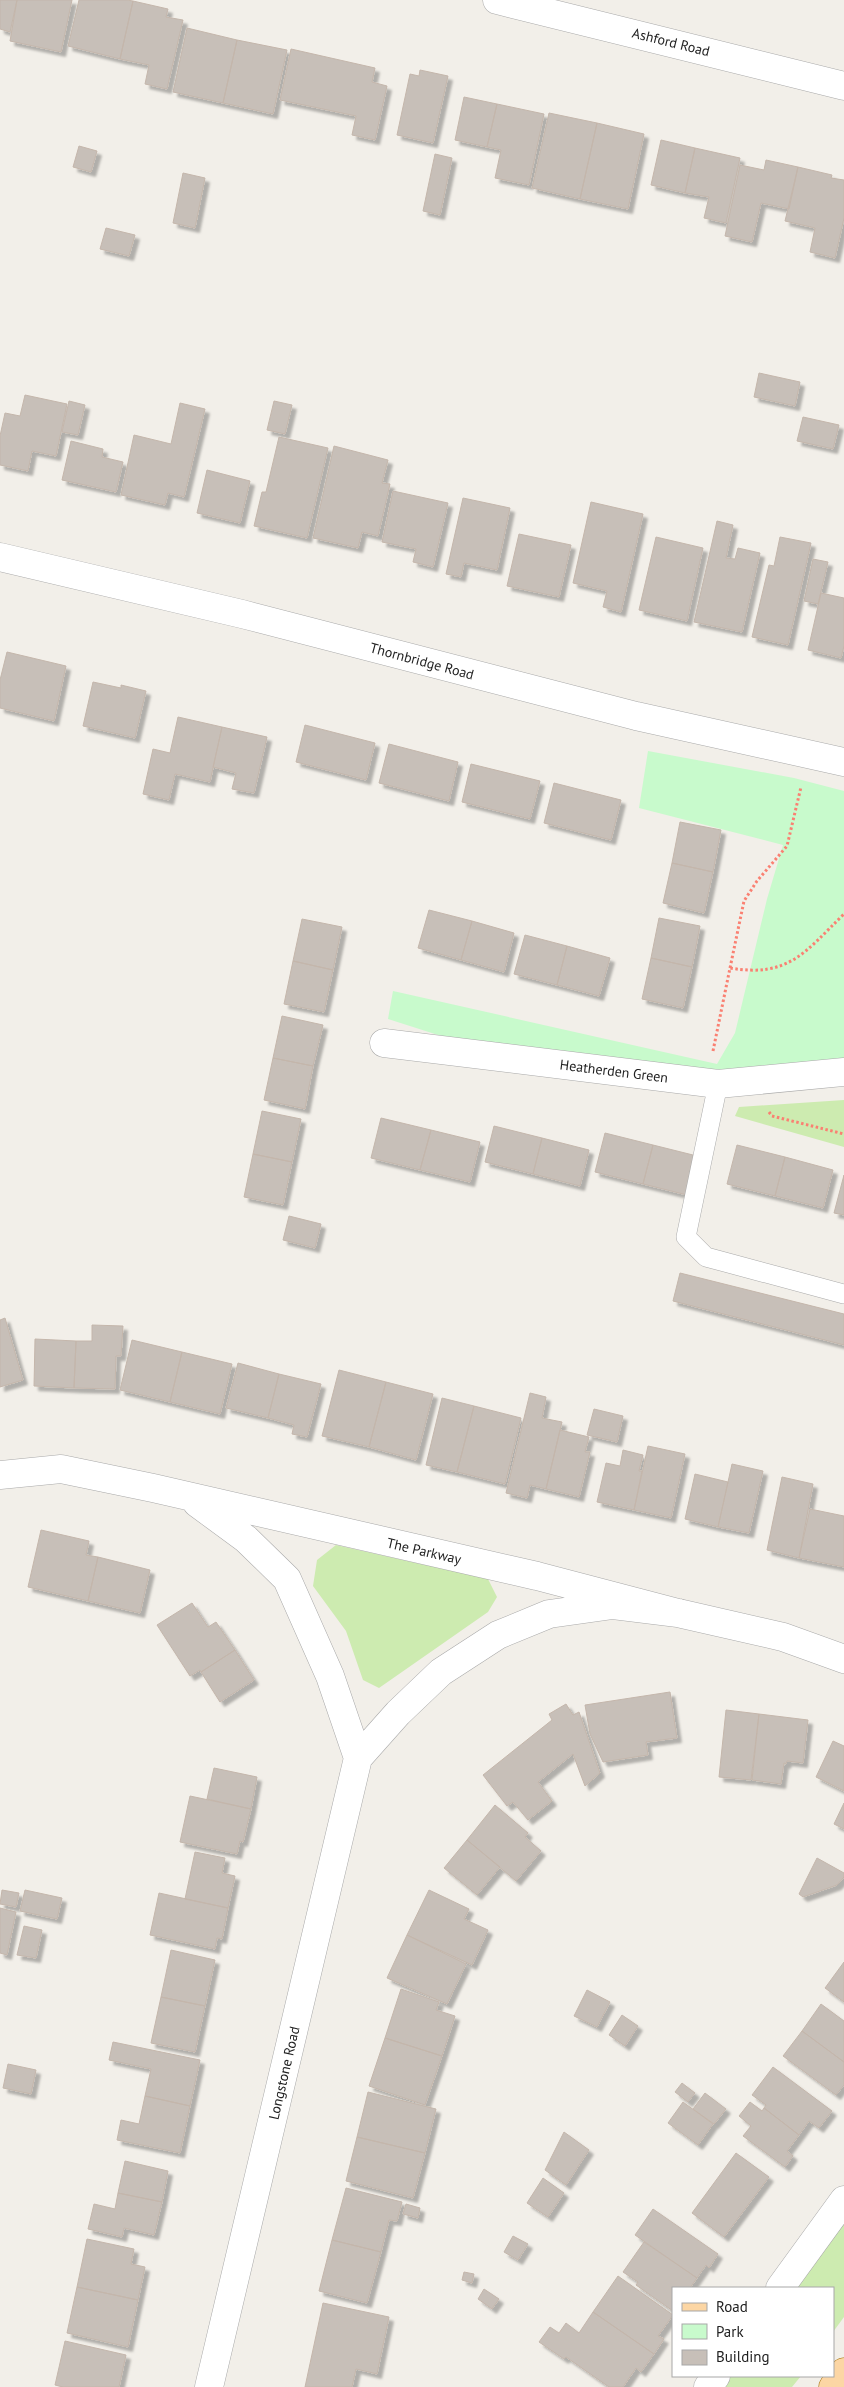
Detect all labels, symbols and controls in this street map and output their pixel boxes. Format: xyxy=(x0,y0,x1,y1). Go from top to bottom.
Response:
street label: Ashford Road xyxy=(630,24,712,60)
street label: Thornbridge Road xyxy=(368,638,476,684)
street label: Heatherden Green xyxy=(559,1055,669,1087)
street label: The Parkway xyxy=(385,1534,463,1568)
street label: Longstone Road xyxy=(265,2025,303,2121)
legend xyxy=(672,2287,834,2377)
text: Road xyxy=(716,2297,748,2316)
text: Park xyxy=(716,2322,744,2341)
text: Building xyxy=(716,2347,770,2366)

